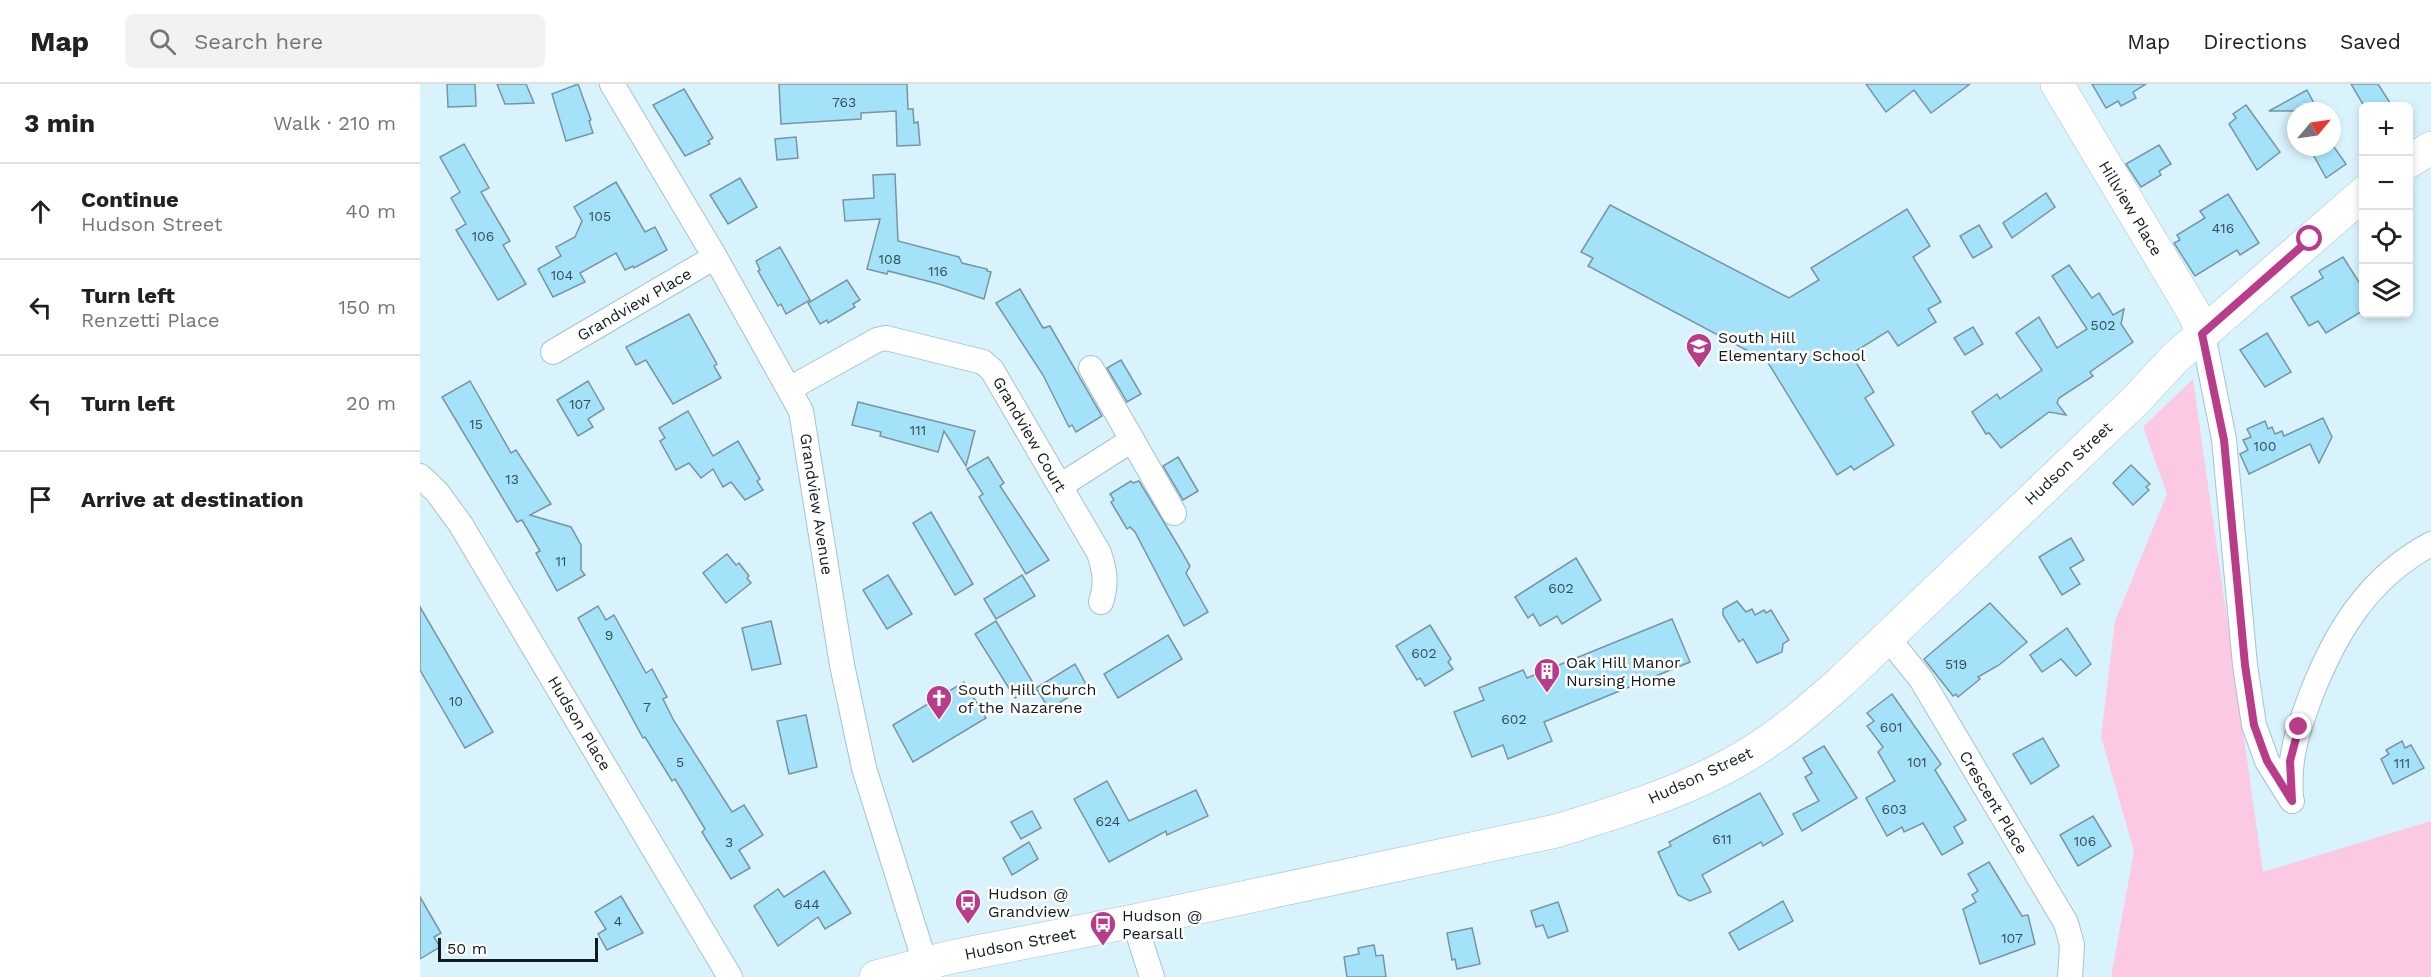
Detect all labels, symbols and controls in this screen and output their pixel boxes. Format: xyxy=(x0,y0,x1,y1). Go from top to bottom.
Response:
search box xyxy=(125,14,545,68)
text: Map xyxy=(30,25,89,58)
icon: search xyxy=(146,25,179,58)
text: Search here xyxy=(194,29,323,54)
text: Map xyxy=(2127,29,2170,54)
text: Directions xyxy=(2203,29,2307,54)
text: Saved xyxy=(2340,29,2401,54)
house number: 763 xyxy=(832,94,856,110)
north arrow xyxy=(2287,102,2341,156)
map controls xyxy=(2359,102,2413,318)
button: + xyxy=(2359,102,2413,156)
text: 3 min xyxy=(24,108,95,138)
text: Walk · 210 m xyxy=(273,111,396,135)
button: − xyxy=(2359,156,2413,210)
street label: Hillview Place xyxy=(2095,157,2166,259)
text: Continue xyxy=(81,187,179,212)
icon: ahead xyxy=(24,195,57,228)
text: 40 m xyxy=(345,199,396,223)
house number: 105 xyxy=(589,208,611,224)
button: locate xyxy=(2359,210,2413,264)
text: Hudson Street xyxy=(81,212,222,236)
house number: 416 xyxy=(2212,220,2234,236)
route start xyxy=(2296,225,2322,251)
house number: 106 xyxy=(472,228,494,244)
house number: 108 xyxy=(879,251,901,267)
house number: 116 xyxy=(928,263,948,279)
street label: Grandview Place xyxy=(574,264,695,345)
button: layers xyxy=(2359,264,2413,318)
house number: 104 xyxy=(551,267,573,283)
text: Turn left xyxy=(81,283,175,308)
icon: left xyxy=(24,291,57,324)
text: 150 m xyxy=(338,295,396,319)
text: Renzetti Place xyxy=(81,308,220,332)
house number: 502 xyxy=(2090,317,2116,333)
place label: South Hill Elementary School xyxy=(1718,328,1866,365)
school or university icon: South Hill Elementary School xyxy=(1684,331,1714,369)
street label: Grandview Court xyxy=(989,373,1070,496)
icon: left xyxy=(24,387,57,420)
text: Turn left xyxy=(81,391,175,416)
text: 20 m xyxy=(346,391,396,415)
house number: 107 xyxy=(569,396,591,412)
house number: 15 xyxy=(469,416,483,432)
street label: Hudson Street xyxy=(2021,418,2116,509)
house number: 111 xyxy=(910,422,926,438)
street label: Grandview Avenue xyxy=(796,432,837,576)
house number: 100 xyxy=(2254,438,2276,454)
house number: 13 xyxy=(505,471,519,487)
icon: arrive xyxy=(24,483,57,516)
text: Arrive at destination xyxy=(81,487,304,512)
house number: 11 xyxy=(556,553,566,569)
house number: 602 xyxy=(1548,580,1574,596)
house number: 9 xyxy=(605,627,613,643)
house number: 602 xyxy=(1411,645,1437,661)
place label: Oak Hill Manor Nursing Home xyxy=(1566,653,1681,690)
building icon: Oak Hill Manor Nursing Home xyxy=(1532,656,1562,694)
house number: 519 xyxy=(1945,656,1967,672)
street label: Hudson Place xyxy=(544,673,615,774)
place label: South Hill Church of the Nazarene xyxy=(958,680,1096,717)
church icon: South Hill Church of the Nazarene xyxy=(924,683,954,721)
house number: 10 xyxy=(449,693,463,709)
house number: 7 xyxy=(643,699,651,715)
house number: 602 xyxy=(1501,711,1527,727)
route end xyxy=(2285,713,2311,739)
house number: 601 xyxy=(1880,719,1902,735)
street label: Hudson Street xyxy=(1645,743,1756,808)
street label: Crescent Place xyxy=(1955,747,2032,857)
house number: 5 xyxy=(676,754,684,770)
house number: 101 xyxy=(1907,754,1927,770)
house number: 111 xyxy=(2394,755,2410,771)
house number: 603 xyxy=(1881,801,1907,817)
house number: 624 xyxy=(1096,813,1120,829)
house number: 611 xyxy=(1712,831,1732,847)
house number: 106 xyxy=(2074,833,2096,849)
house number: 3 xyxy=(725,834,733,850)
place label: Hudson @ Grandview xyxy=(988,884,1070,921)
bus stop icon: Hudson @ Grandview xyxy=(953,887,983,925)
house number: 644 xyxy=(794,896,820,912)
place label: Hudson @ Pearsall xyxy=(1122,906,1202,943)
bus stop icon: Hudson @ Pearsall xyxy=(1088,909,1118,947)
house number: 4 xyxy=(614,913,622,929)
street label: Hudson Street xyxy=(963,923,1078,964)
house number: 107 xyxy=(2001,930,2023,946)
scale bar xyxy=(438,935,598,962)
text: 50 m xyxy=(447,939,487,958)

